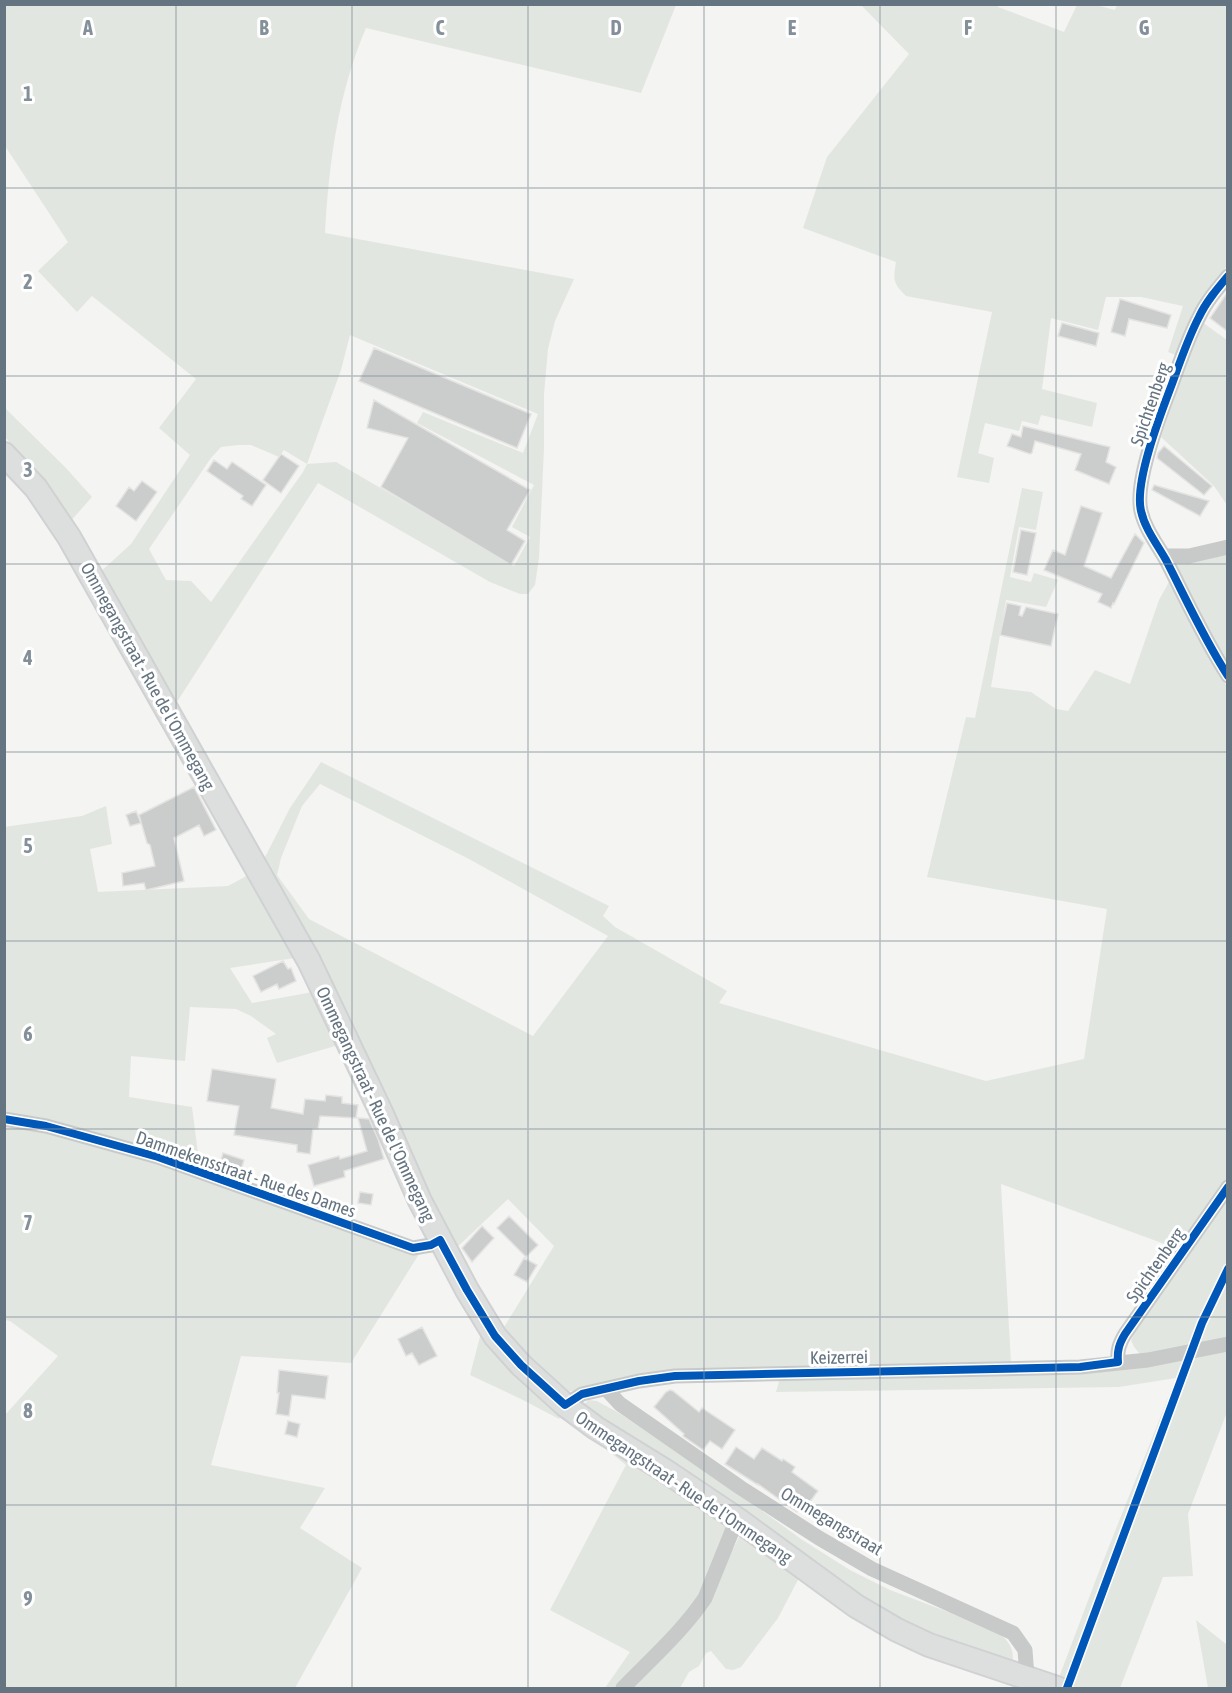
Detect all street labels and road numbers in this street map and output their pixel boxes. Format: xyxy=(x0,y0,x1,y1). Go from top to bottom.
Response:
street label: Spichtenberg xyxy=(1126,359,1174,448)
street label: Ommegangstraat - Rue de l'Ommegang xyxy=(77,559,220,794)
street label: Ommegangstraat - Rue de l'Ommegang xyxy=(312,983,440,1225)
street label: Dammekensstraat - Rue des Dames xyxy=(133,1126,359,1222)
street label: Spichtenberg xyxy=(1122,1223,1189,1307)
street label: Keizerrei xyxy=(810,1346,868,1368)
street label: Ommegangstraat - Rue de l'Ommegang xyxy=(572,1407,796,1568)
street label: Ommegangstraat xyxy=(777,1482,887,1560)

